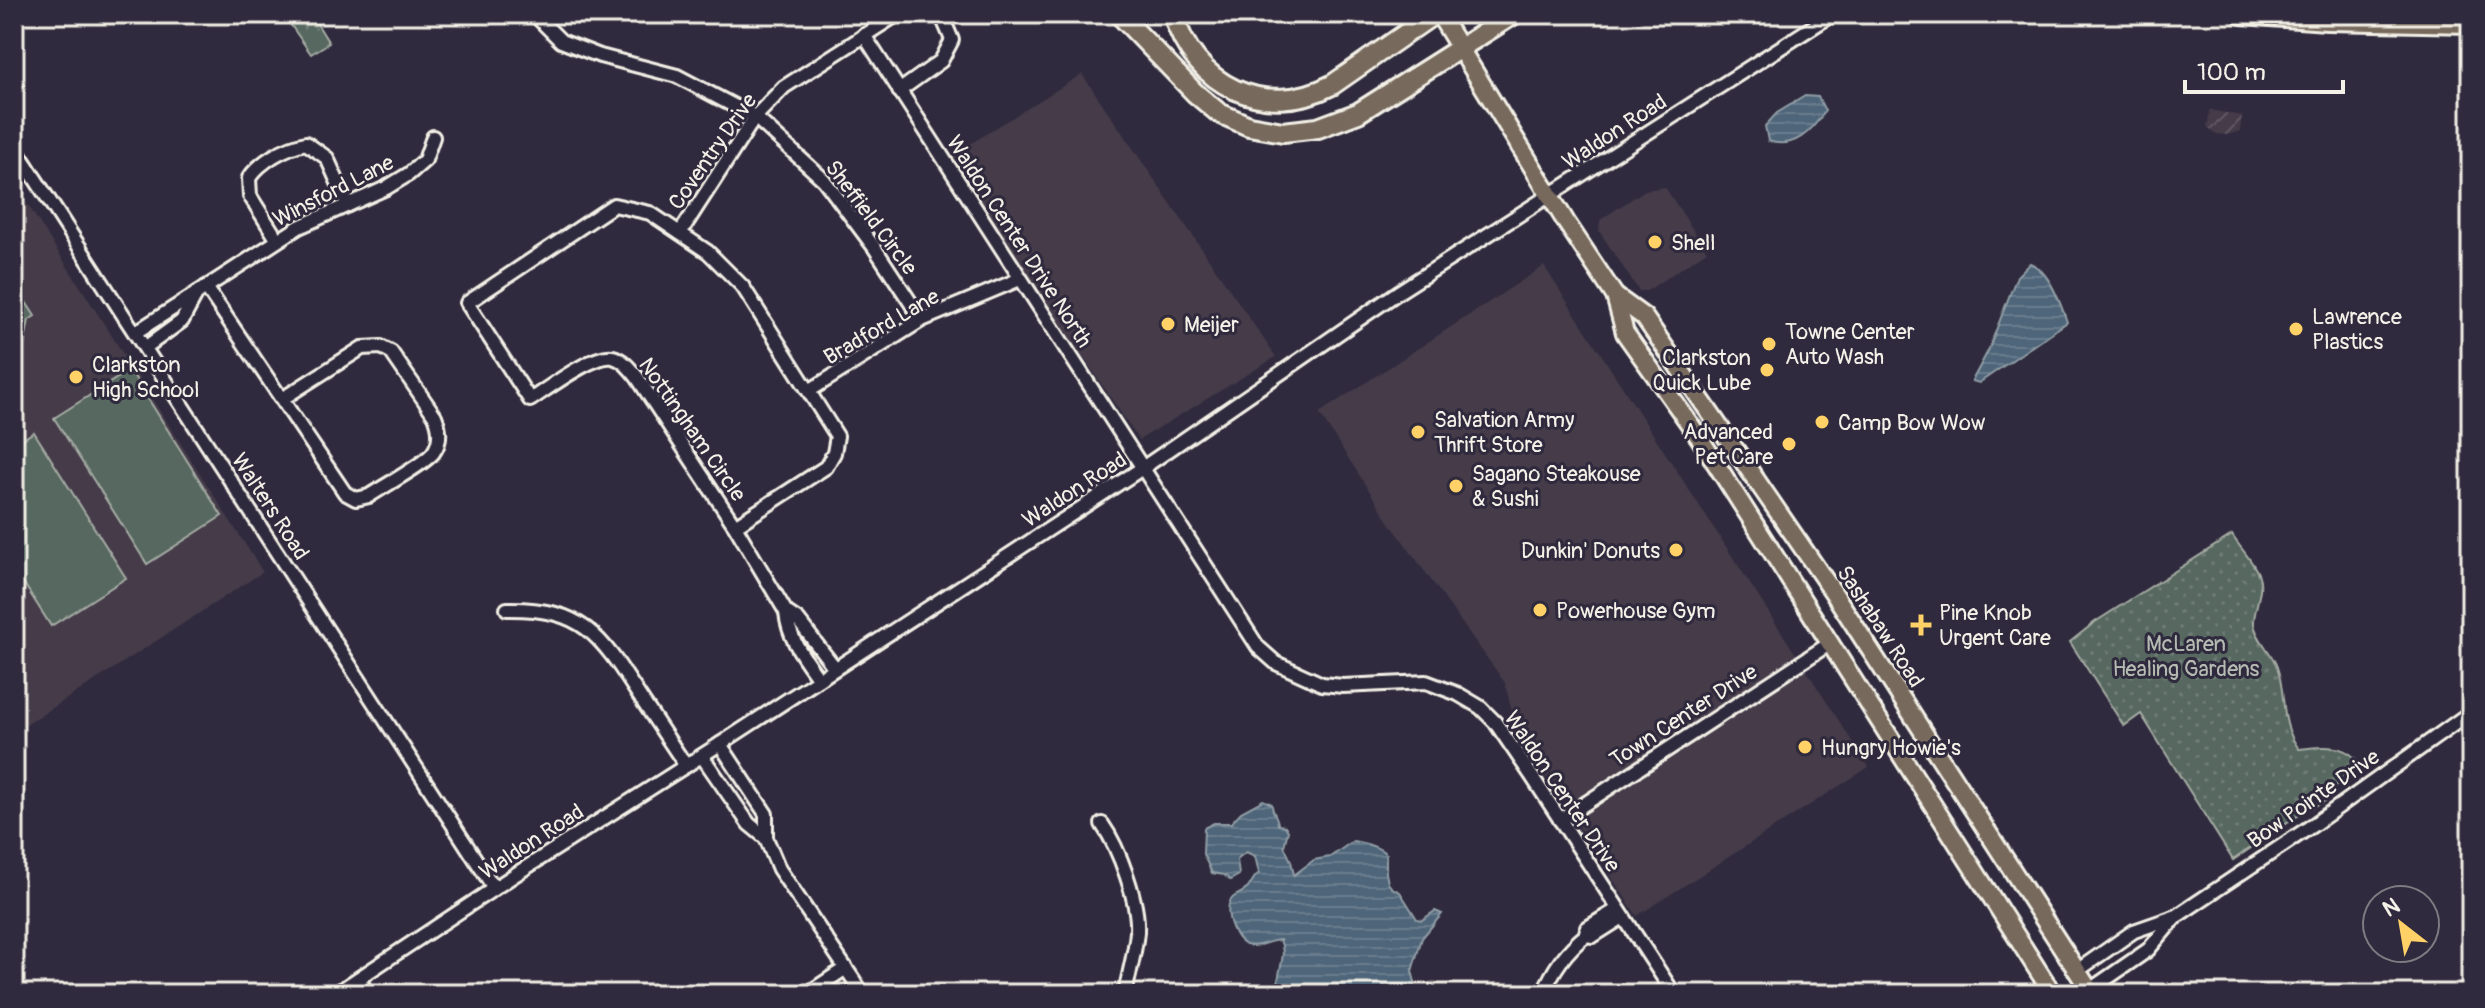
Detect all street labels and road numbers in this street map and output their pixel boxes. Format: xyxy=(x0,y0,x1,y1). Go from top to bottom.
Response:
street label: Coventry Drive xyxy=(662,88,763,215)
street label: Waldon Road xyxy=(1557,88,1672,176)
street label: Waldon Center Drive North xyxy=(940,130,1098,353)
street label: Winsford Lane xyxy=(268,148,399,233)
street label: Sheffield Circle xyxy=(819,155,924,281)
street label: Bradford Lane xyxy=(819,282,944,371)
street label: Nottingham Circle xyxy=(632,352,752,507)
street label: Waldon Road xyxy=(1017,446,1132,534)
street label: Walters Road xyxy=(225,448,315,565)
street label: Sashabaw Road xyxy=(1830,560,1930,693)
street label: Town Center Drive xyxy=(1604,658,1763,774)
street label: Waldon Center Drive xyxy=(1498,705,1627,878)
street label: Bow Pointe Drive xyxy=(2242,743,2385,855)
street label: Waldon Road xyxy=(474,798,589,886)

